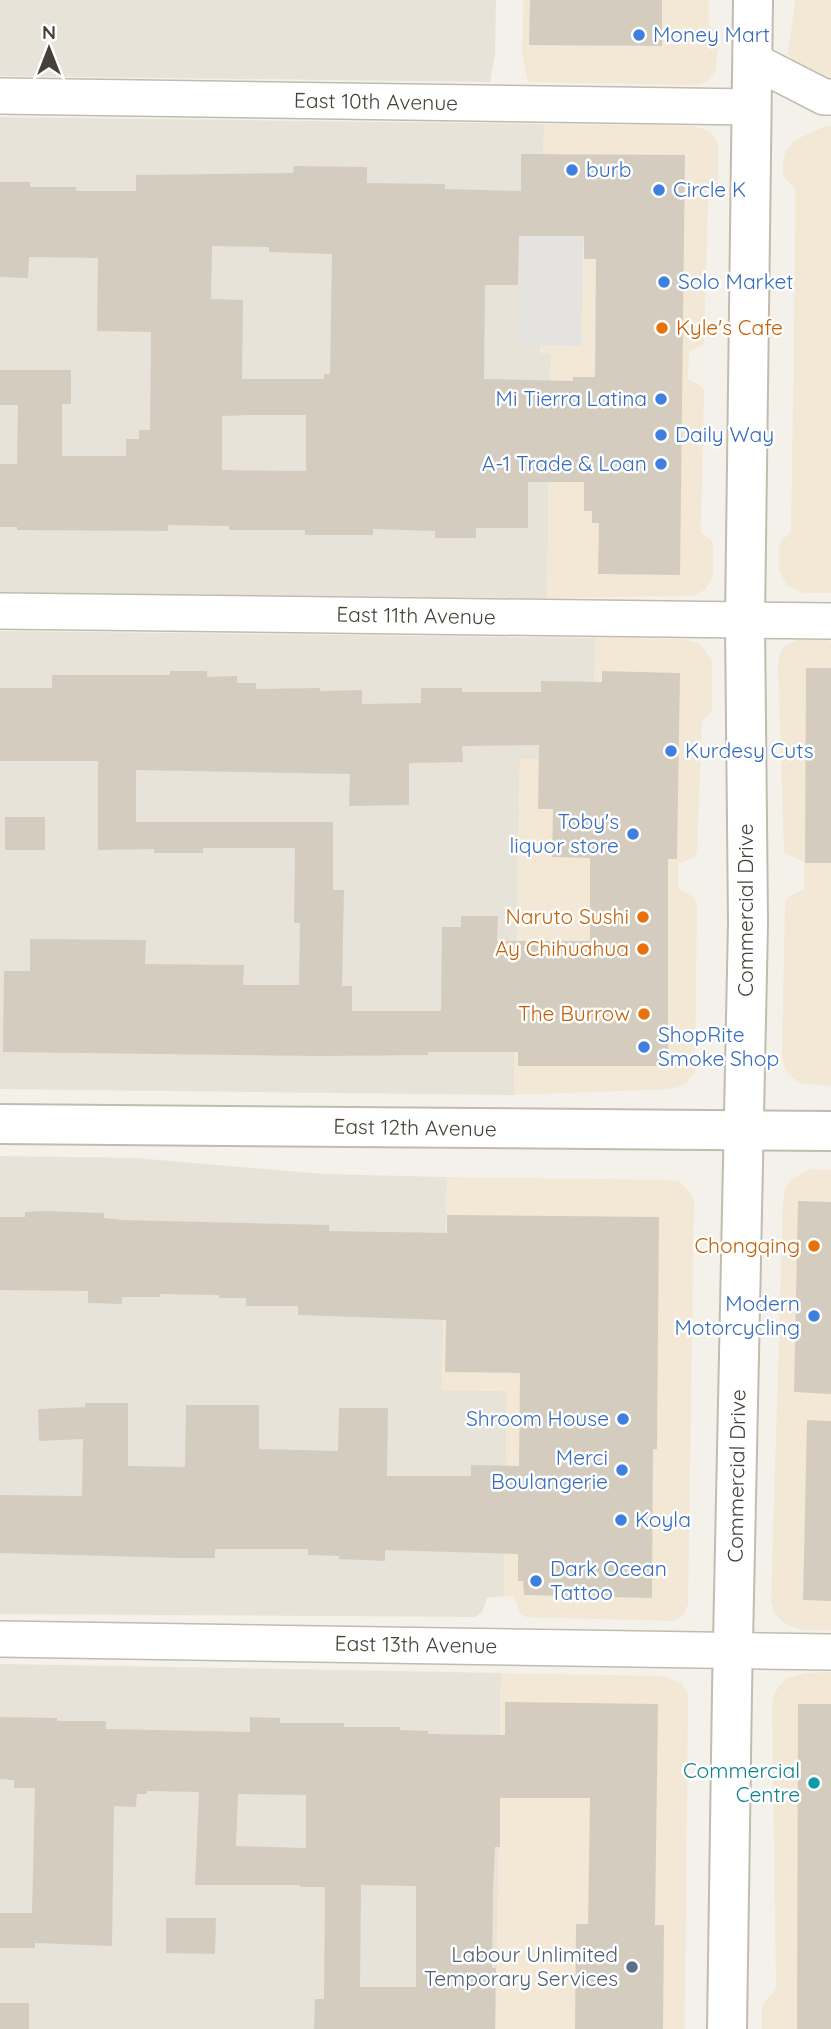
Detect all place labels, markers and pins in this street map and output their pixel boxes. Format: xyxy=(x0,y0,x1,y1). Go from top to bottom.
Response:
place label: Money Mart xyxy=(653,21,770,47)
marker: Money Mart xyxy=(631,27,647,43)
place label: burb xyxy=(586,156,632,182)
marker: burb xyxy=(564,162,580,178)
place label: Circle K xyxy=(673,176,746,202)
marker: Circle K xyxy=(651,182,667,198)
place label: Solo Market xyxy=(678,268,793,294)
marker: Solo Market xyxy=(656,274,672,290)
place label: Kyle's Cafe xyxy=(676,314,783,340)
marker: Kyle's Cafe xyxy=(654,320,670,336)
place label: Mi Tierra Latina xyxy=(496,385,647,411)
marker: Mi Tierra Latina xyxy=(653,391,669,407)
place label: Daily Way xyxy=(675,421,774,447)
marker: Daily Way xyxy=(653,427,669,443)
place label: A-1 Trade & Loan xyxy=(482,450,647,476)
marker: A-1 Trade & Loan xyxy=(653,456,669,472)
place label: Kurdesy Cuts xyxy=(685,737,814,763)
marker: Kurdesy Cuts xyxy=(663,743,679,759)
place label: Toby's liquor store xyxy=(509,808,619,858)
marker: Toby's liquor store xyxy=(625,826,641,842)
place label: Naruto Sushi xyxy=(505,903,629,929)
marker: Naruto Sushi xyxy=(635,909,651,925)
place label: Ay Chihuahua xyxy=(495,935,629,961)
marker: Ay Chihuahua xyxy=(635,941,651,957)
place label: The Burrow xyxy=(518,1000,630,1026)
marker: The Burrow xyxy=(636,1006,652,1022)
place label: ShopRite Smoke Shop xyxy=(658,1021,779,1071)
marker: ShopRite Smoke Shop xyxy=(636,1039,652,1055)
place label: Chongqing xyxy=(694,1232,800,1258)
marker: Chongqing xyxy=(806,1238,822,1254)
place label: Modern Motorcycling xyxy=(674,1290,800,1340)
marker: Modern Motorcycling xyxy=(806,1308,822,1324)
place label: Shroom House xyxy=(466,1405,609,1431)
marker: Shroom House xyxy=(615,1411,631,1427)
place label: Merci Boulangerie xyxy=(491,1444,608,1494)
marker: Merci Boulangerie xyxy=(614,1462,630,1478)
place label: Koyla xyxy=(635,1506,691,1532)
marker: Koyla xyxy=(613,1512,629,1528)
place label: Dark Ocean Tattoo xyxy=(550,1555,667,1605)
marker: Dark Ocean Tattoo xyxy=(528,1573,544,1589)
place label: Commercial Centre xyxy=(683,1757,800,1807)
marker: Commercial Centre xyxy=(806,1775,822,1791)
place label: Labour Unlimited Temporary Services xyxy=(424,1941,618,1991)
marker: Labour Unlimited Temporary Services xyxy=(624,1959,640,1975)

